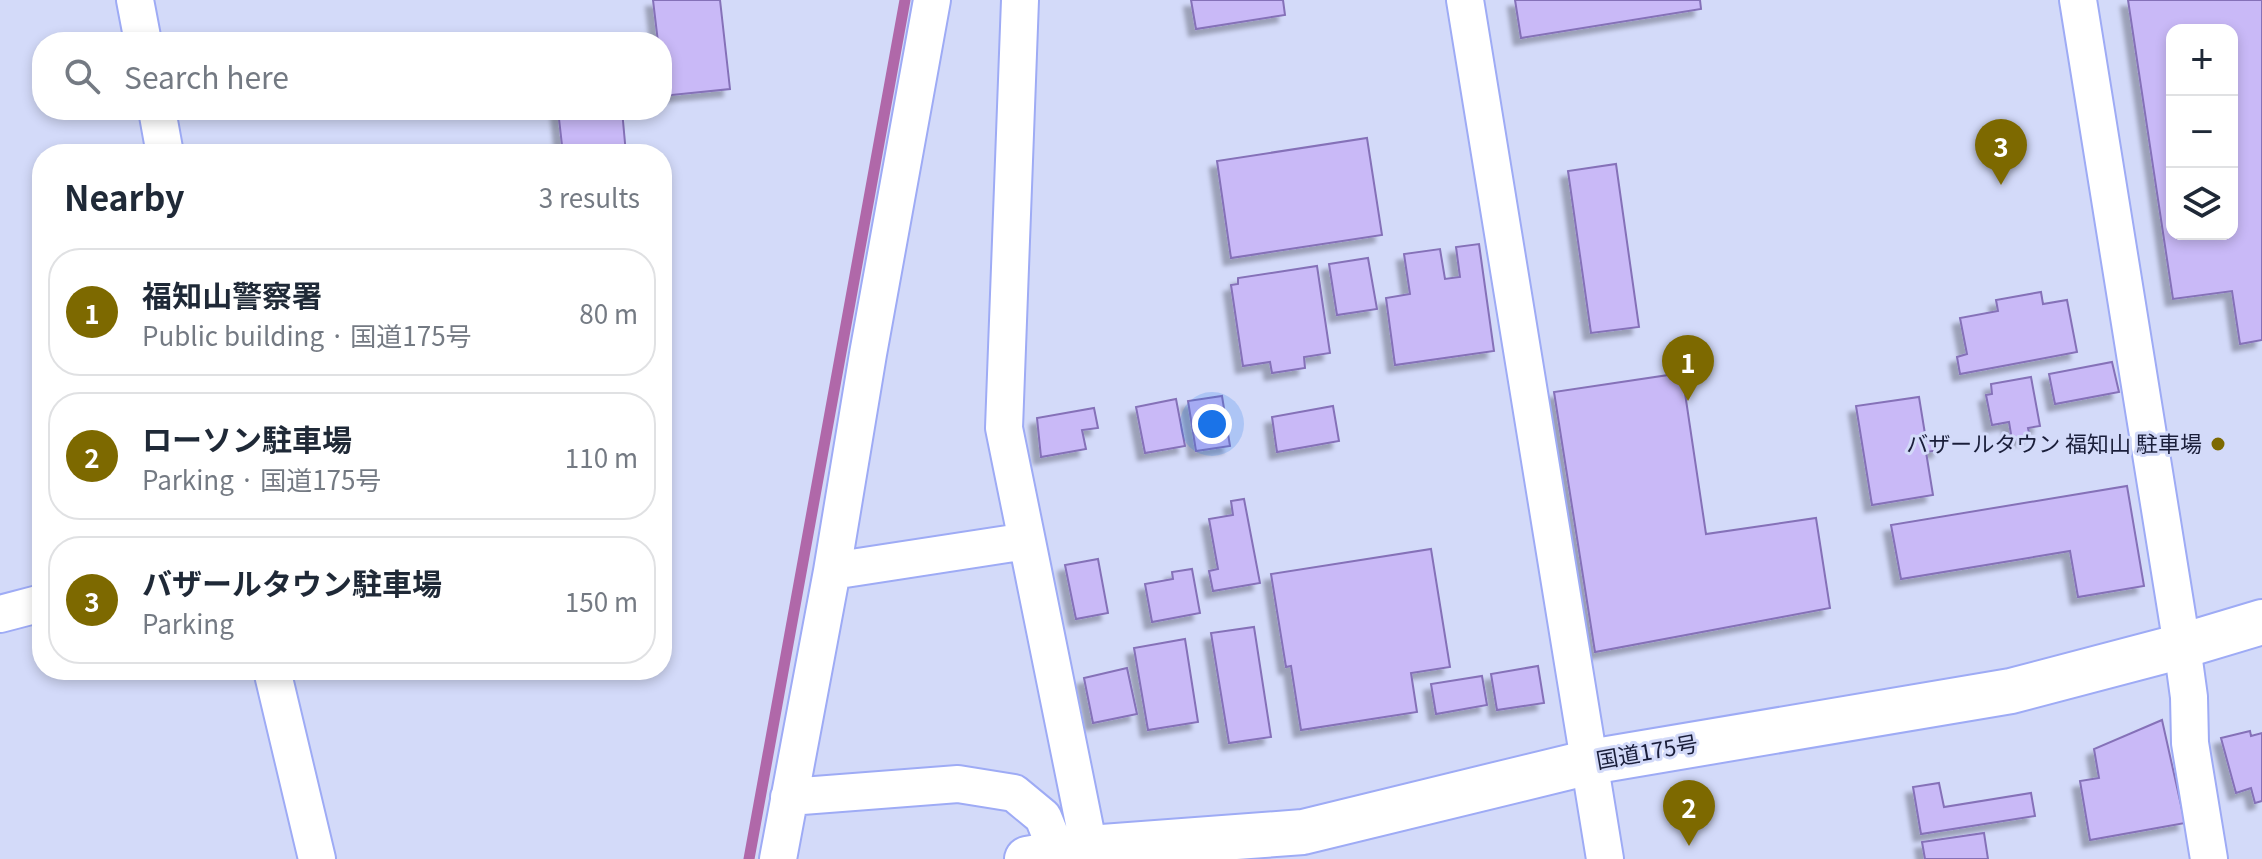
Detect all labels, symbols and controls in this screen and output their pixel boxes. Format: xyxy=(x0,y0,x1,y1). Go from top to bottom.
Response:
map controls xyxy=(2166,24,2238,240)
button: + xyxy=(2166,24,2238,96)
search box xyxy=(32,32,672,120)
icon: search xyxy=(60,54,104,98)
text: Search here xyxy=(124,54,289,98)
button: − xyxy=(2166,96,2238,168)
pin: 3 xyxy=(1975,119,2027,185)
button: layers xyxy=(2166,168,2238,240)
text: Nearby xyxy=(64,172,184,221)
text: 3 results xyxy=(539,178,640,215)
text: 福知山警察署 xyxy=(142,272,322,316)
text: 1 xyxy=(84,294,100,331)
text: 80 m xyxy=(579,294,638,331)
text: Public building · 国道175号 xyxy=(142,316,472,353)
pin: 1 xyxy=(1662,335,1714,401)
your location xyxy=(1192,404,1232,444)
text: ローソン駐車場 xyxy=(142,416,352,460)
place label: バザールタウン 福知山 駐車場 xyxy=(1906,426,2202,458)
marker: バザールタウン 福知山 駐車場 xyxy=(2209,435,2227,453)
text: 2 xyxy=(84,438,100,475)
text: 110 m xyxy=(565,438,638,475)
text: Parking · 国道175号 xyxy=(142,460,381,497)
text: バザールタウン駐車場 xyxy=(142,560,442,604)
text: 3 xyxy=(84,582,100,619)
text: 150 m xyxy=(565,582,638,619)
text: Parking xyxy=(142,604,234,641)
street label: 国道175号 xyxy=(1593,725,1700,775)
pin: 2 xyxy=(1663,780,1715,846)

